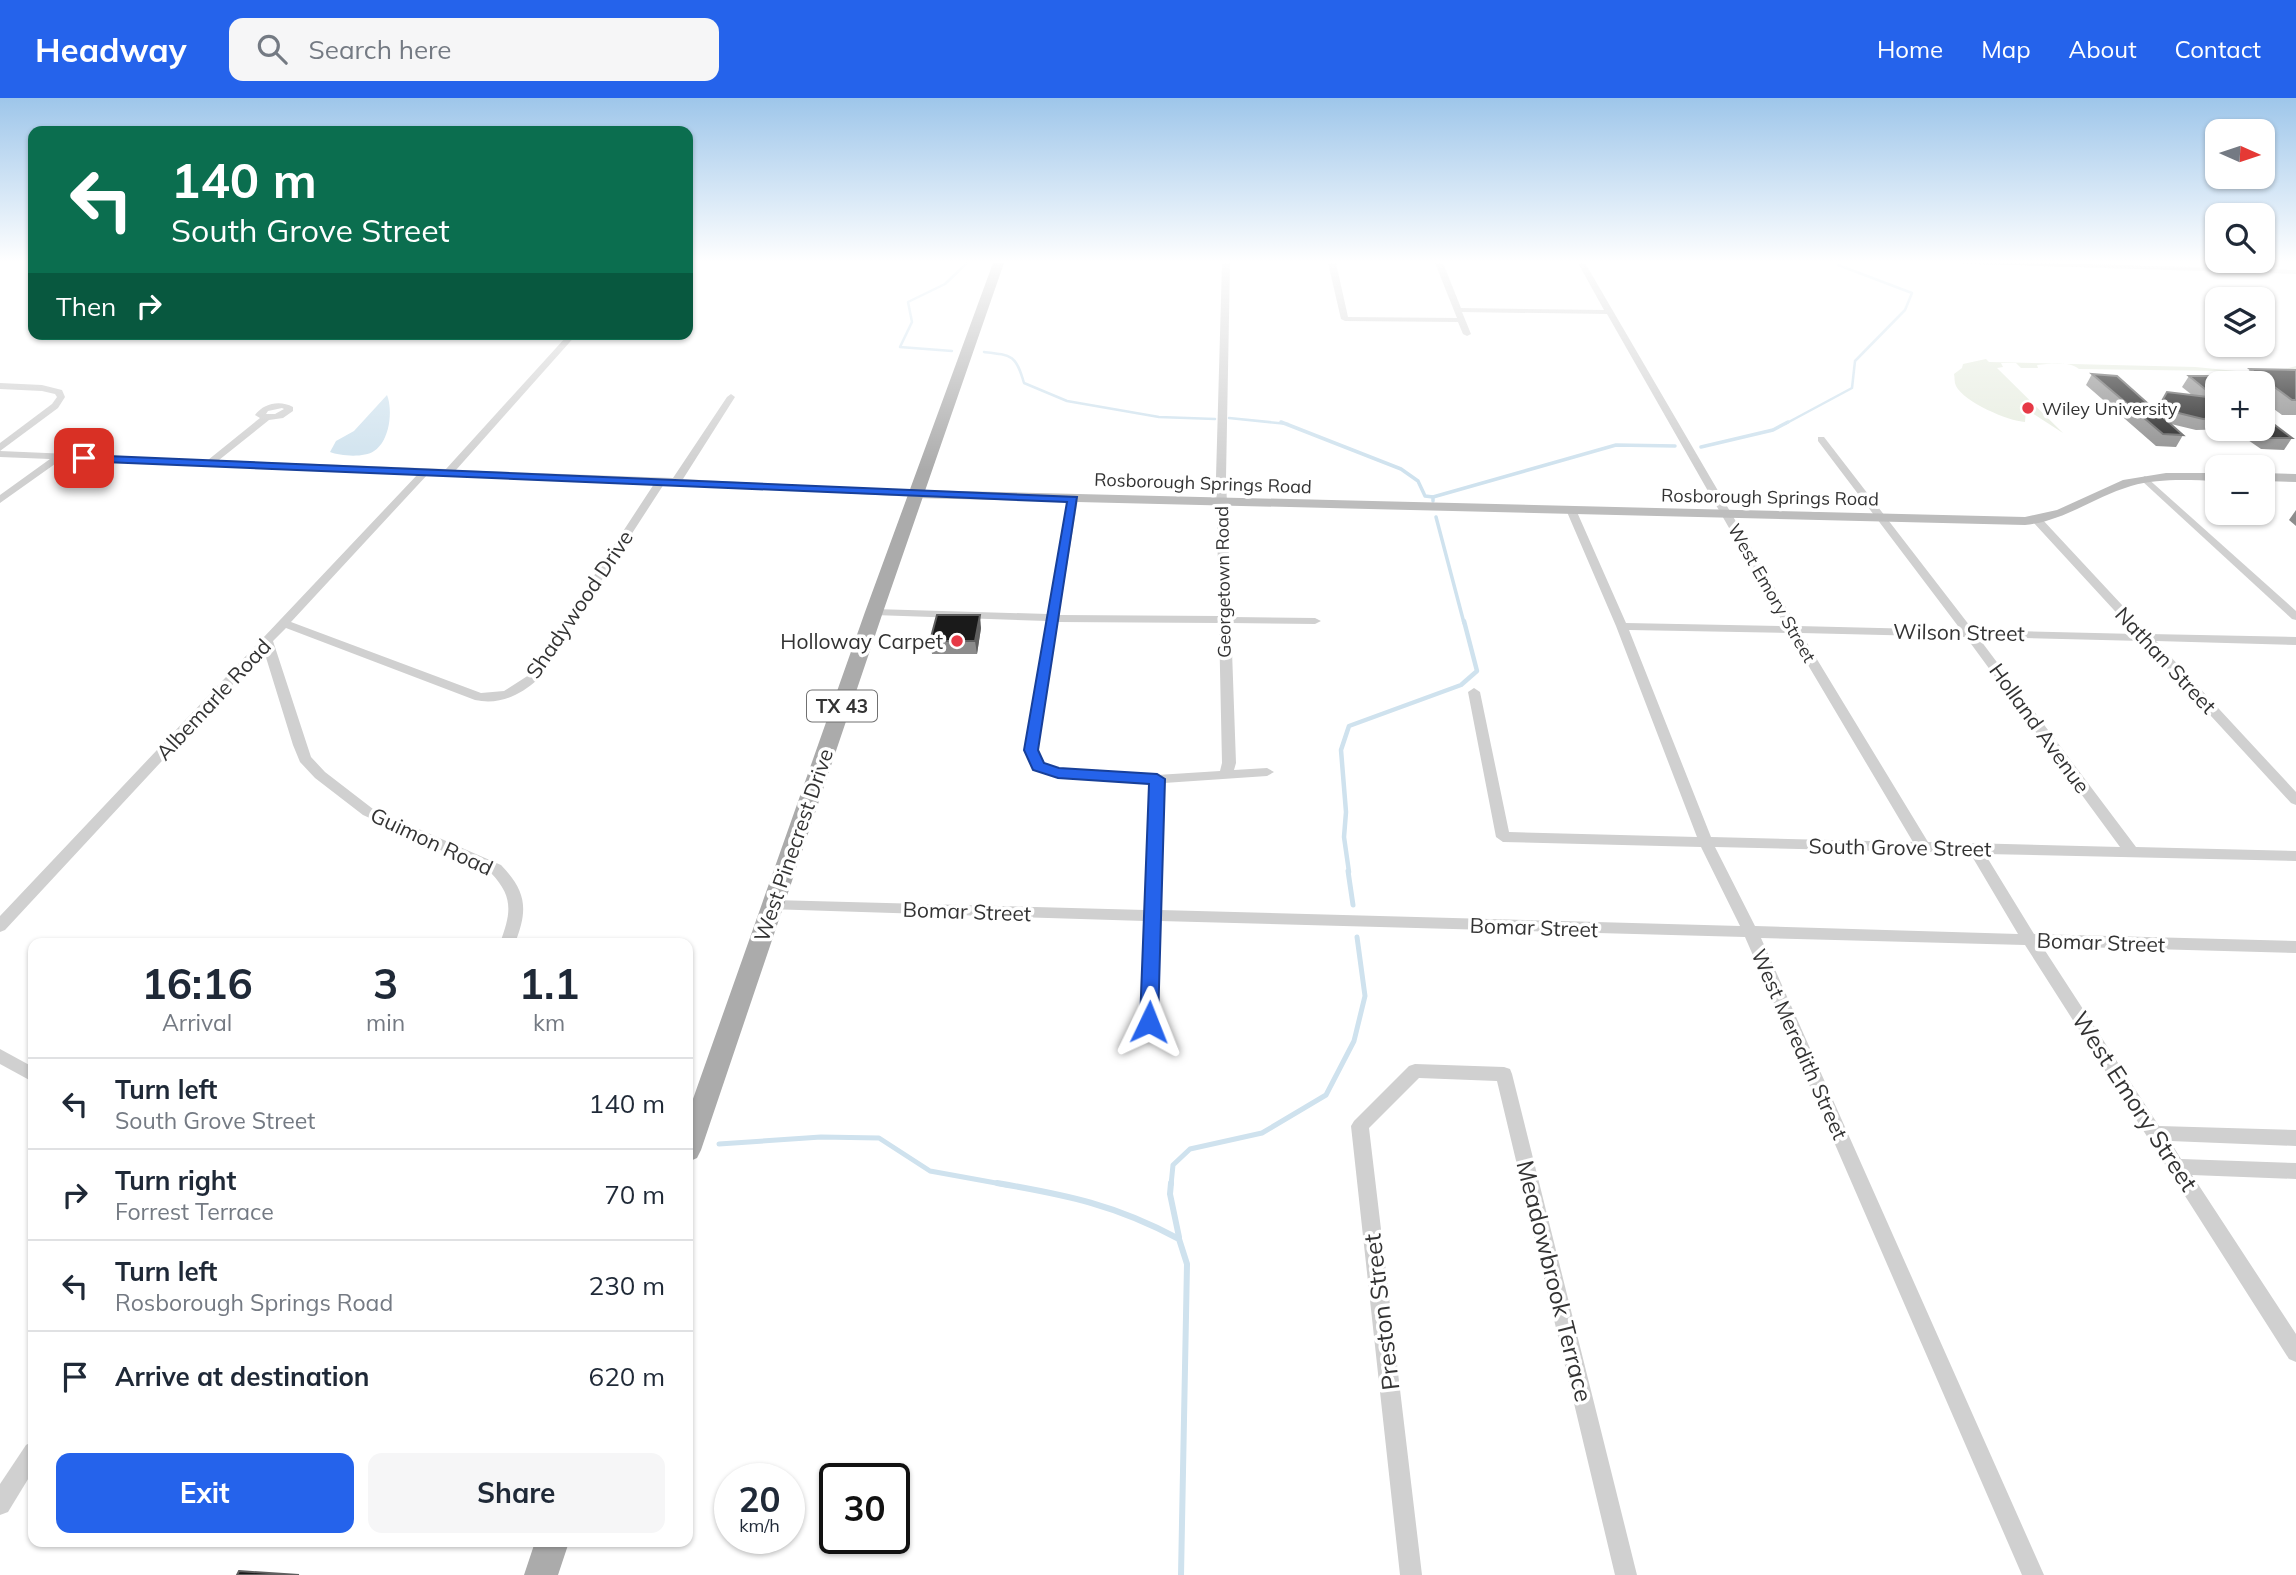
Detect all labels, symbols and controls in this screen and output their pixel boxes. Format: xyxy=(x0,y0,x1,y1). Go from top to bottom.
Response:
search box xyxy=(229,18,719,81)
text: Headway xyxy=(35,29,187,70)
icon: search xyxy=(253,30,291,68)
text: Search here xyxy=(309,33,451,66)
text: Home xyxy=(1877,34,1943,64)
text: Map xyxy=(1981,34,2031,64)
text: About xyxy=(2069,34,2137,64)
text: Contact xyxy=(2175,34,2261,64)
north arrow xyxy=(2205,119,2275,189)
map controls xyxy=(2205,119,2275,525)
text: 140 m xyxy=(171,149,317,210)
icon: left xyxy=(56,154,147,245)
button: search xyxy=(2205,203,2275,273)
text: South Grove Street xyxy=(171,210,450,250)
icon: right xyxy=(130,287,168,325)
button: layers xyxy=(2205,287,2275,357)
text: Then xyxy=(56,290,116,323)
button: + xyxy=(2205,371,2275,441)
place label: Wiley University xyxy=(2042,397,2178,420)
marker: Wiley University xyxy=(2020,400,2036,416)
pin xyxy=(54,428,114,488)
icon: arrive xyxy=(65,439,103,477)
button: − xyxy=(2205,455,2275,525)
street label: Rosborough Springs Road xyxy=(1094,468,1312,498)
street label: Rosborough Springs Road xyxy=(1661,484,1879,510)
street label: Georgetown Road xyxy=(1210,506,1236,658)
street label: West Emory Street xyxy=(1723,520,1821,666)
street label: Shadywood Drive xyxy=(520,525,638,683)
street label: Nathan Street xyxy=(2110,601,2222,719)
street label: Wilson Street xyxy=(1893,618,2025,646)
place label: Holloway Carpet xyxy=(780,628,943,654)
street label: Albemarle Road xyxy=(150,633,276,765)
marker: Holloway Carpet xyxy=(949,633,965,649)
street label: Holland Avenue xyxy=(1984,658,2096,798)
road number: TX 43 xyxy=(807,691,877,722)
street label: West Pinecrest Drive xyxy=(748,745,838,945)
street label: Guimon Road xyxy=(367,801,497,881)
street label: South Grove Street xyxy=(1808,832,1992,862)
street label: Bomar Street xyxy=(902,896,1032,926)
street label: Bomar Street xyxy=(1469,912,1599,942)
street label: Bomar Street xyxy=(2036,927,2166,957)
street label: West Meredith Street xyxy=(1746,945,1854,1143)
text: 16:16 xyxy=(141,957,253,1010)
text: 3 xyxy=(373,957,398,1010)
text: 1.1 xyxy=(519,957,580,1010)
position arrow xyxy=(1112,985,1186,1059)
street label: West Emory Street xyxy=(2066,1005,2204,1197)
text: Arrival xyxy=(162,1008,232,1037)
text: min xyxy=(366,1008,405,1037)
text: km xyxy=(533,1008,565,1037)
text: Turn left xyxy=(115,1073,217,1106)
icon: left xyxy=(56,1085,94,1123)
text: 140 m xyxy=(589,1087,665,1120)
text: South Grove Street xyxy=(115,1106,315,1135)
street label: Meadowbrook Terrace xyxy=(1510,1157,1600,1405)
text: Turn right xyxy=(115,1164,236,1197)
icon: right xyxy=(56,1176,94,1214)
text: 70 m xyxy=(604,1178,665,1211)
text: Forrest Terrace xyxy=(115,1197,274,1226)
street label: Preston Street xyxy=(1357,1232,1405,1392)
text: Turn left xyxy=(115,1255,217,1288)
icon: left xyxy=(56,1267,94,1305)
text: 230 m xyxy=(589,1269,665,1302)
text: Rosborough Springs Road xyxy=(115,1288,393,1317)
icon: arrive xyxy=(56,1358,94,1396)
text: Arrive at destination xyxy=(115,1360,370,1393)
text: 620 m xyxy=(589,1360,665,1393)
button: Exit xyxy=(56,1453,354,1533)
button: Share xyxy=(368,1453,665,1533)
speed limit sign: 30 xyxy=(819,1463,910,1554)
text: 20 xyxy=(738,1477,781,1521)
text: km/h xyxy=(739,1514,780,1537)

